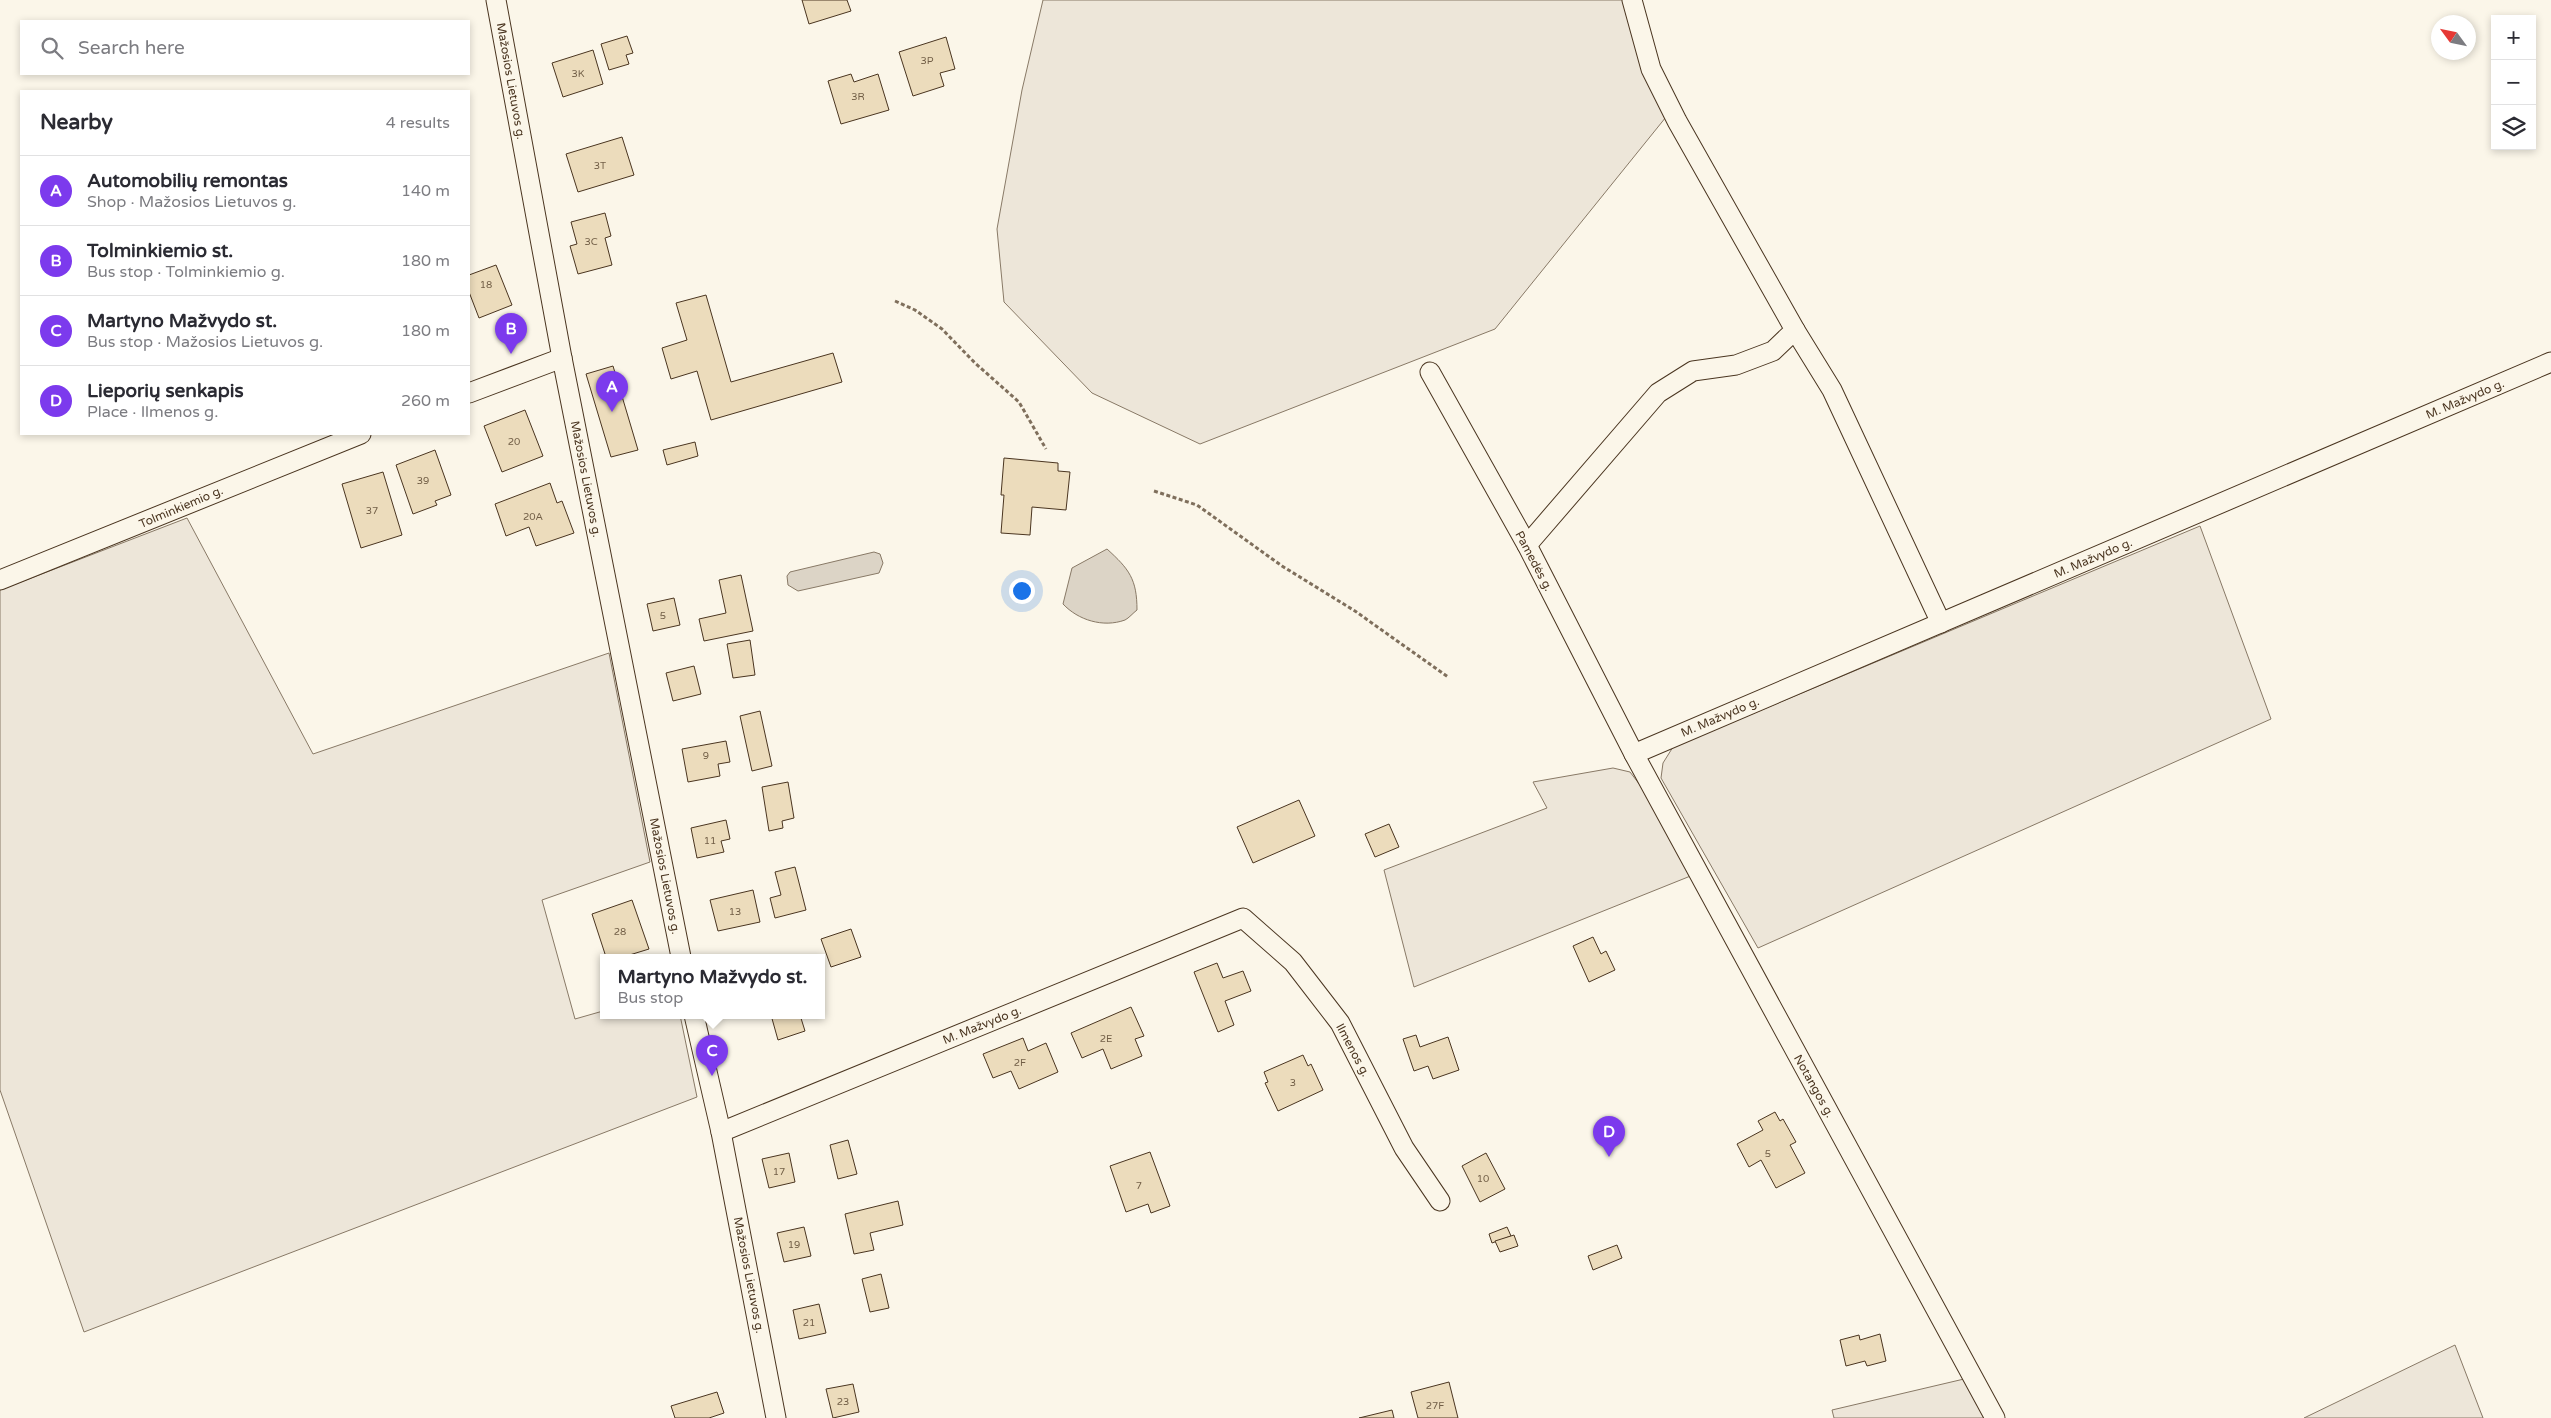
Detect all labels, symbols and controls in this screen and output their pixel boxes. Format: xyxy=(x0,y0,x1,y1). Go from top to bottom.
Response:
north arrow xyxy=(2431,15,2476,60)
map controls xyxy=(2491,15,2536,150)
button: + xyxy=(2491,15,2536,60)
search box xyxy=(20,20,470,75)
street label: Mažosios Lietuvos g. xyxy=(494,22,528,140)
icon: search xyxy=(38,34,66,62)
text: Search here xyxy=(78,37,185,59)
house number: 3P xyxy=(921,55,934,67)
button: − xyxy=(2491,60,2536,105)
house number: 3K xyxy=(572,68,585,80)
house number: 3R xyxy=(851,91,865,103)
button: layers xyxy=(2491,105,2536,150)
text: Nearby xyxy=(40,110,113,135)
text: 4 results xyxy=(386,113,450,133)
house number: 3T xyxy=(594,160,606,172)
text: Automobilių remontas xyxy=(87,170,288,192)
text: A xyxy=(50,181,62,201)
text: 140 m xyxy=(401,181,450,201)
text: Shop · Mažosios Lietuvos g. xyxy=(87,192,296,212)
house number: 3C xyxy=(584,236,598,248)
text: Tolminkiemio st. xyxy=(87,240,233,262)
text: B xyxy=(50,251,62,271)
text: 180 m xyxy=(401,251,450,271)
text: Bus stop · Tolminkiemio g. xyxy=(87,262,285,282)
house number: 18 xyxy=(480,279,492,291)
text: Martyno Mažvydo st. xyxy=(87,310,277,332)
pin: B xyxy=(495,313,527,354)
text: C xyxy=(50,321,62,341)
text: 180 m xyxy=(401,321,450,341)
text: Bus stop · Mažosios Lietuvos g. xyxy=(87,332,323,352)
pin: A xyxy=(596,371,628,412)
street label: M. Mažvydo g. xyxy=(2424,376,2506,422)
text: Lieporių senkapis xyxy=(87,380,244,402)
text: D xyxy=(50,391,62,411)
text: 260 m xyxy=(401,391,450,411)
text: Place · Ilmenos g. xyxy=(87,402,218,422)
street label: Mažosios Lietuvos g. xyxy=(568,420,604,538)
house number: 20 xyxy=(508,436,520,448)
house number: 39 xyxy=(417,475,429,487)
street label: Tolminkiemio g. xyxy=(137,483,225,531)
house number: 37 xyxy=(366,505,378,517)
house number: 20A xyxy=(523,511,543,523)
street label: Pamedės g. xyxy=(1512,528,1556,594)
street label: M. Mažvydo g. xyxy=(2052,535,2134,581)
your location xyxy=(1009,578,1035,604)
house number: 5 xyxy=(660,610,666,622)
street label: M. Mažvydo g. xyxy=(1679,694,1761,740)
house number: 9 xyxy=(703,750,709,762)
street label: Mažosios Lietuvos g. xyxy=(647,817,683,935)
house number: 11 xyxy=(704,835,716,847)
house number: 13 xyxy=(729,906,741,918)
house number: 28 xyxy=(614,926,626,938)
popup xyxy=(600,954,825,1019)
text: Martyno Mažvydo st. xyxy=(617,966,808,988)
text: Bus stop xyxy=(617,988,683,1008)
street label: M. Mažvydo g. xyxy=(941,1003,1023,1047)
street label: Ilmenos g. xyxy=(1333,1021,1373,1079)
house number: 2E xyxy=(1100,1033,1112,1045)
pin: C xyxy=(696,1035,728,1076)
street label: Notangos g. xyxy=(1791,1052,1837,1120)
house number: 2F xyxy=(1014,1057,1026,1069)
house number: 3 xyxy=(1290,1077,1296,1089)
pin: D xyxy=(1593,1116,1625,1157)
house number: 5 xyxy=(1765,1148,1771,1160)
house number: 17 xyxy=(773,1166,785,1178)
house number: 10 xyxy=(1477,1173,1489,1185)
house number: 7 xyxy=(1136,1180,1142,1192)
street label: Mažosios Lietuvos g. xyxy=(731,1216,767,1334)
house number: 19 xyxy=(788,1239,800,1251)
house number: 21 xyxy=(803,1317,815,1329)
house number: 23 xyxy=(837,1396,849,1408)
house number: 27F xyxy=(1426,1400,1444,1412)

